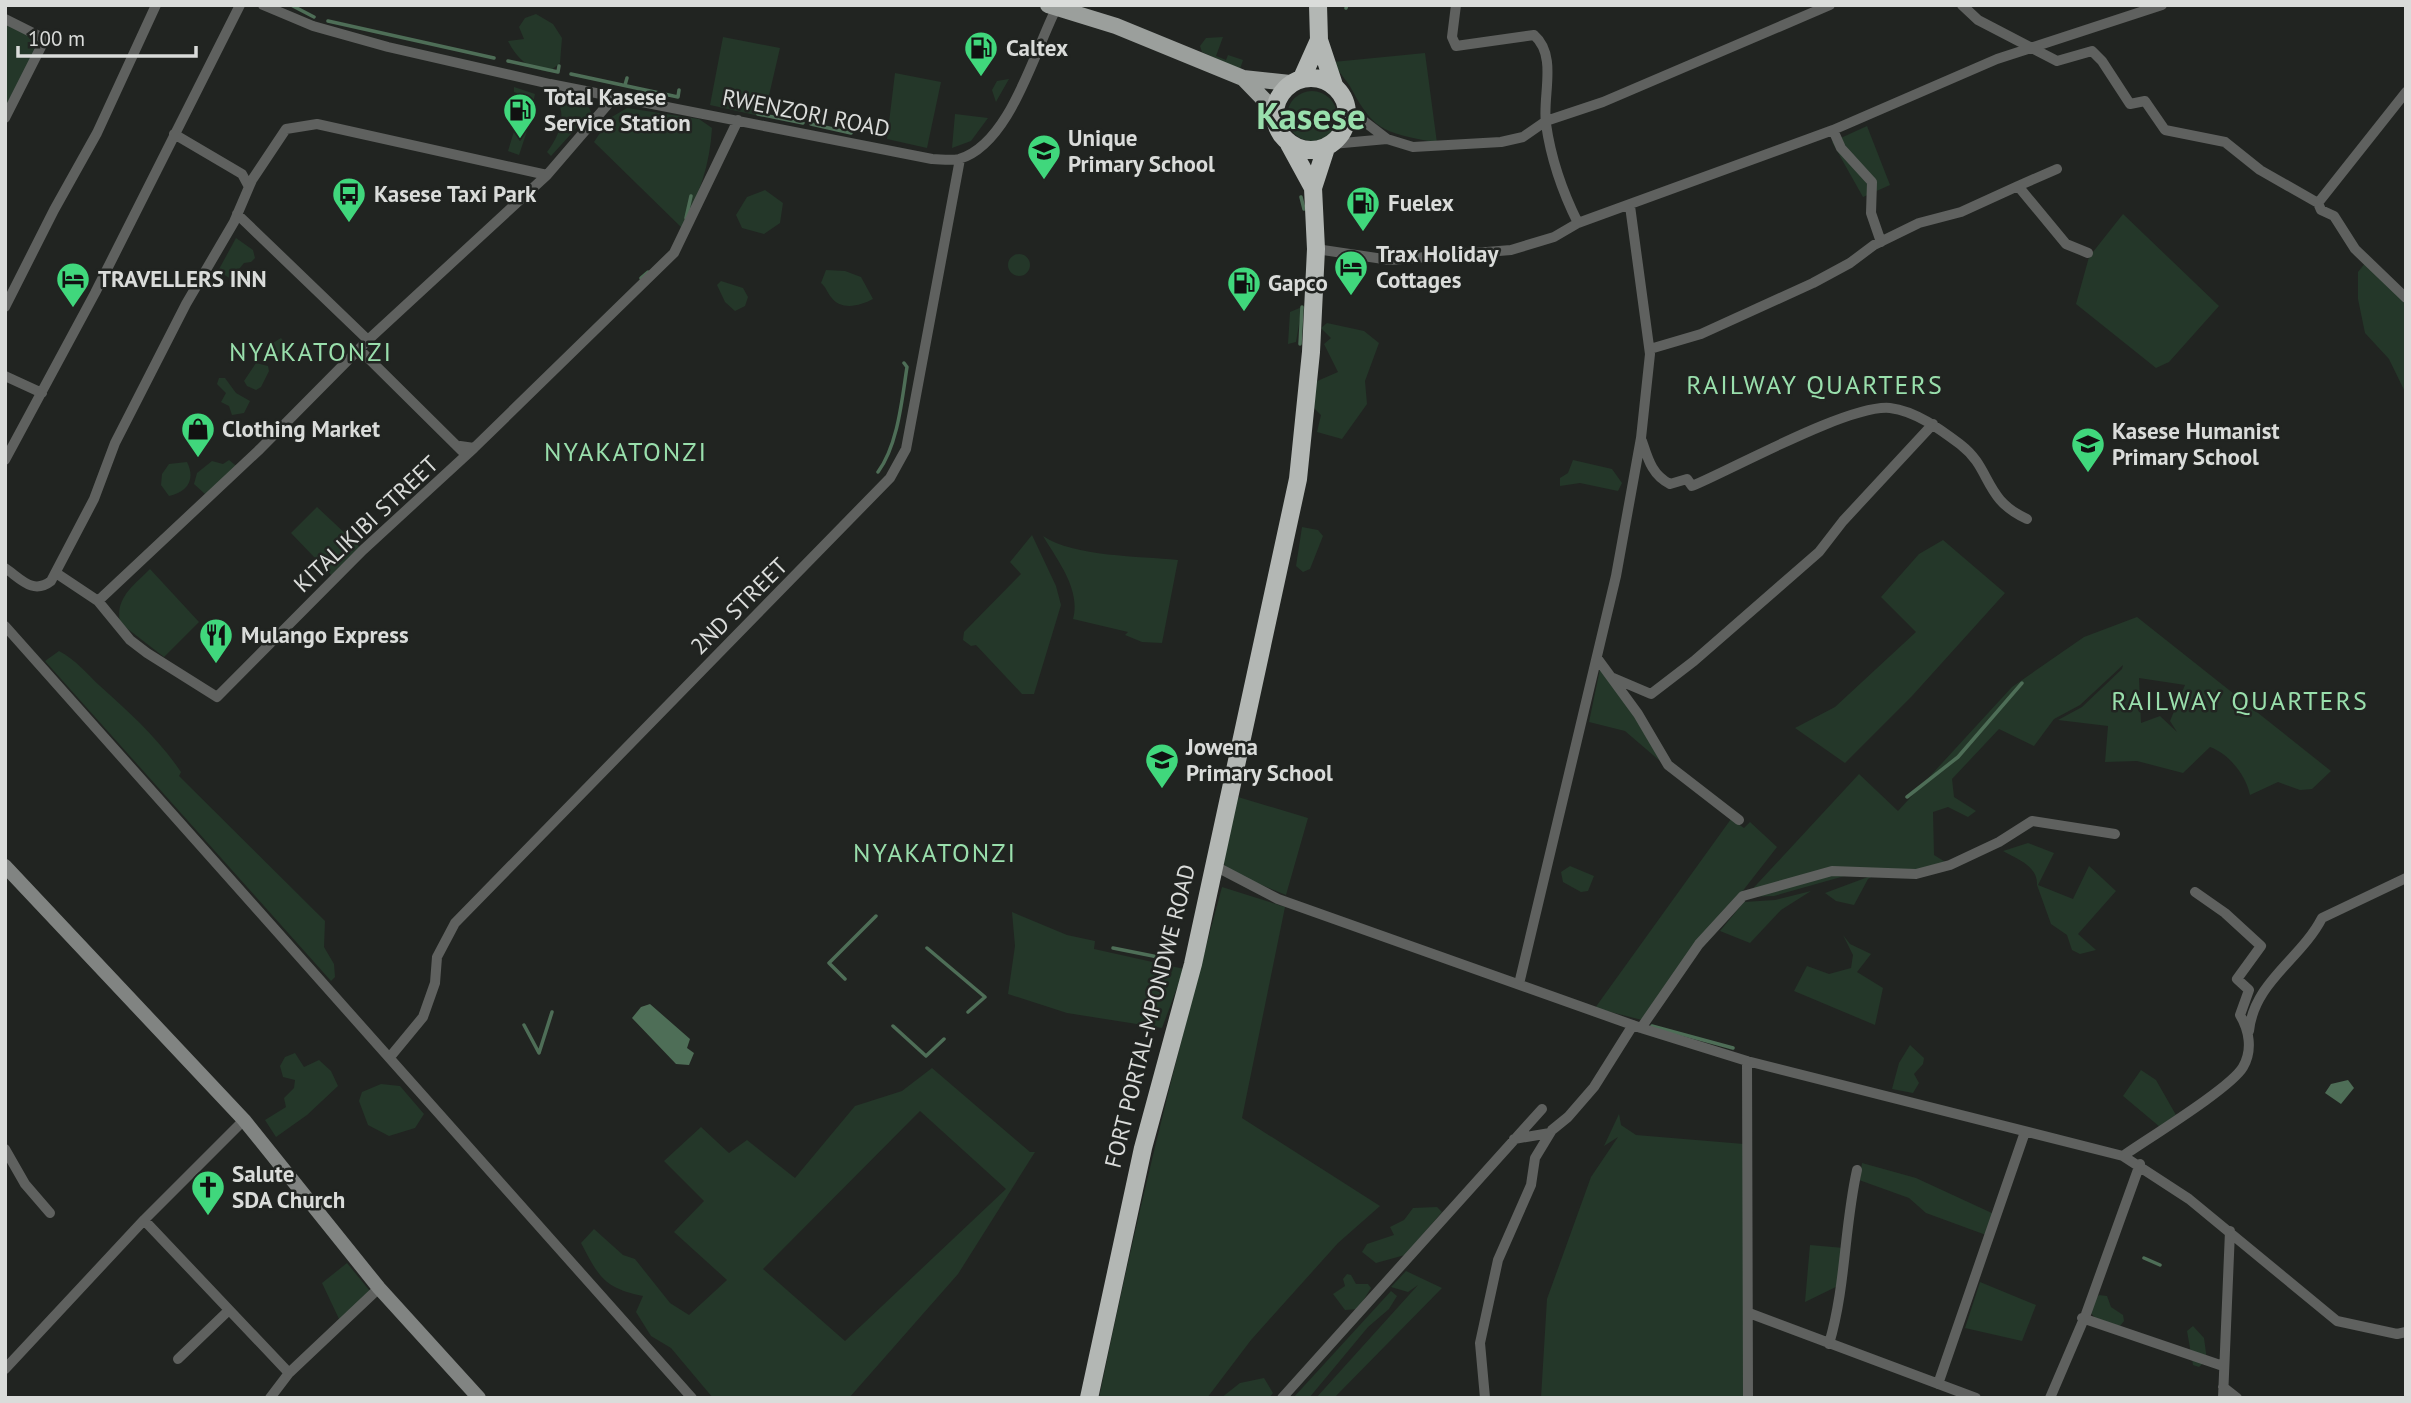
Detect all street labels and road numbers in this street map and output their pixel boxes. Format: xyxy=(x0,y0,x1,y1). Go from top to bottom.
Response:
street label: RWENZORI ROAD xyxy=(720,82,892,143)
street label: KITALIKIBI STREET xyxy=(287,449,444,598)
street label: 2ND STREET xyxy=(684,551,793,660)
street label: FORT PORTAL-MPONDWE ROAD xyxy=(1098,861,1201,1171)

